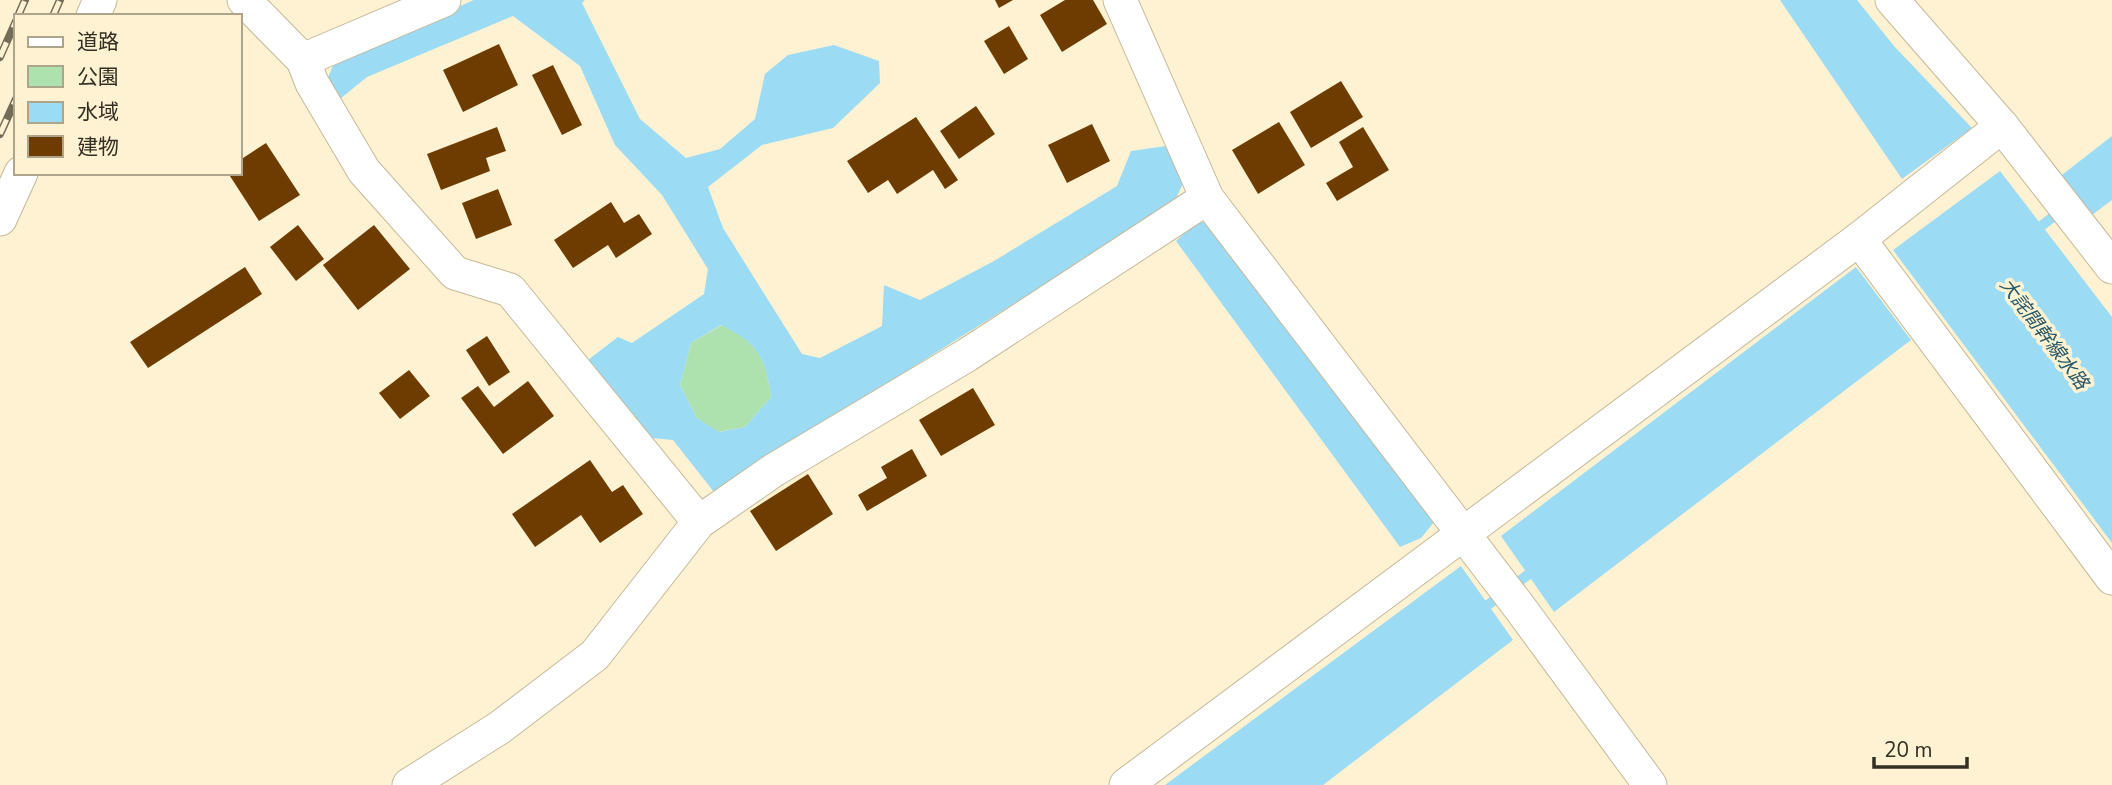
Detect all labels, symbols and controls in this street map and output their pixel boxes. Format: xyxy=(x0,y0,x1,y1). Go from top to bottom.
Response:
legend xyxy=(14,14,242,175)
text: 道路 xyxy=(77,28,119,56)
text: 公園 xyxy=(77,63,119,91)
text: 水域 xyxy=(77,98,119,126)
text: 建物 xyxy=(77,133,119,161)
water label: 大詫間幹線水路 xyxy=(1994,273,2096,397)
scale bar xyxy=(1874,726,1967,770)
text: 20 m xyxy=(1884,736,1933,764)

